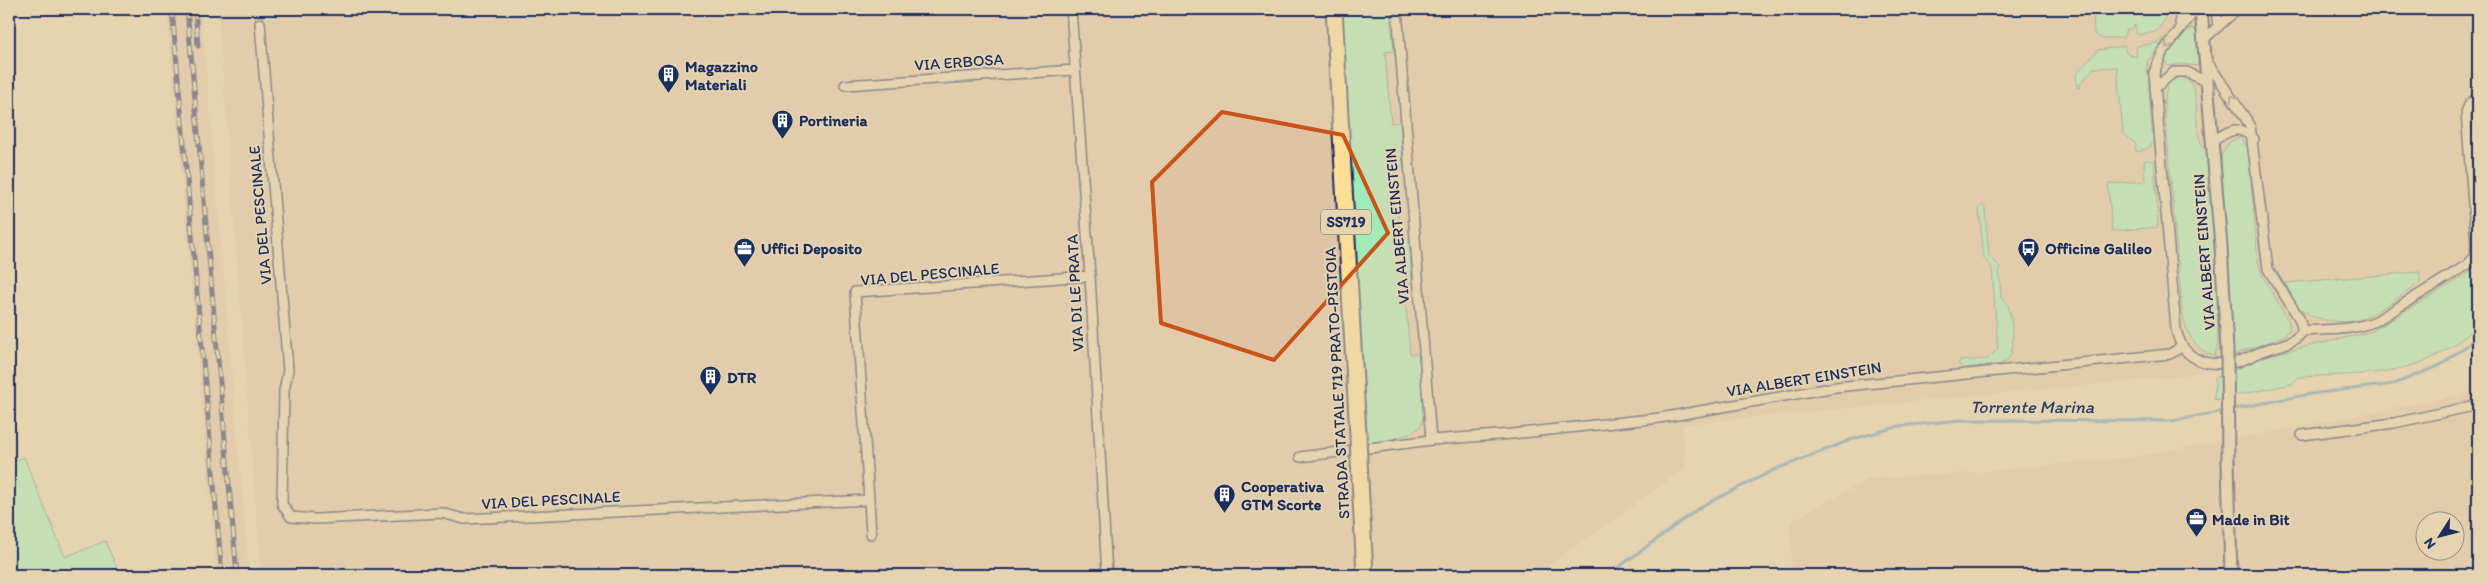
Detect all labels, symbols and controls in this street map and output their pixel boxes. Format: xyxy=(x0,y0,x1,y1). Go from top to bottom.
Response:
one-way arrow xyxy=(2165,39,2174,49)
street label: VIA ERBOSA xyxy=(914,49,1004,75)
place label: Magazzino Materiali xyxy=(685,57,758,94)
building icon: Magazzino Materiali xyxy=(657,63,681,94)
one-way arrow xyxy=(2230,94,2239,104)
building icon: Portineria xyxy=(771,108,795,139)
place label: Portineria xyxy=(799,111,868,130)
street label: VIA DEL PESCINALE xyxy=(244,145,276,285)
street label: VIA ALBERT EINSTEIN xyxy=(1381,147,1413,305)
street label: VIA ALBERT EINSTEIN xyxy=(2189,173,2219,331)
road number: SS719 xyxy=(1321,210,1371,234)
street label: VIA DI LE PRATA xyxy=(1062,234,1088,352)
office icon: Uffici Deposito xyxy=(733,236,757,267)
bus stop icon: Officine Galileo xyxy=(2017,236,2041,267)
place label: Uffici Deposito xyxy=(761,239,862,259)
place label: Officine Galileo xyxy=(2045,239,2152,258)
street label: STRADA STATALE 719 PRATO-PISTOIA xyxy=(1320,247,1354,519)
street label: VIA DEL PESCINALE xyxy=(860,258,1000,290)
street label: VIA ALBERT EINSTEIN xyxy=(1725,357,1883,401)
building icon: DTR xyxy=(699,365,723,396)
place label: DTR xyxy=(727,368,757,387)
water label: Torrente Marina xyxy=(1970,396,2095,418)
place label: Cooperativa GTM Scorte xyxy=(1241,477,1325,514)
building icon: Cooperativa GTM Scorte xyxy=(1213,483,1237,514)
street label: VIA DEL PESCINALE xyxy=(481,487,621,513)
office icon: Made in Bit xyxy=(2184,507,2208,538)
place label: Made in Bit xyxy=(2212,510,2290,529)
north arrow xyxy=(2414,512,2464,562)
text: N xyxy=(2420,535,2440,552)

